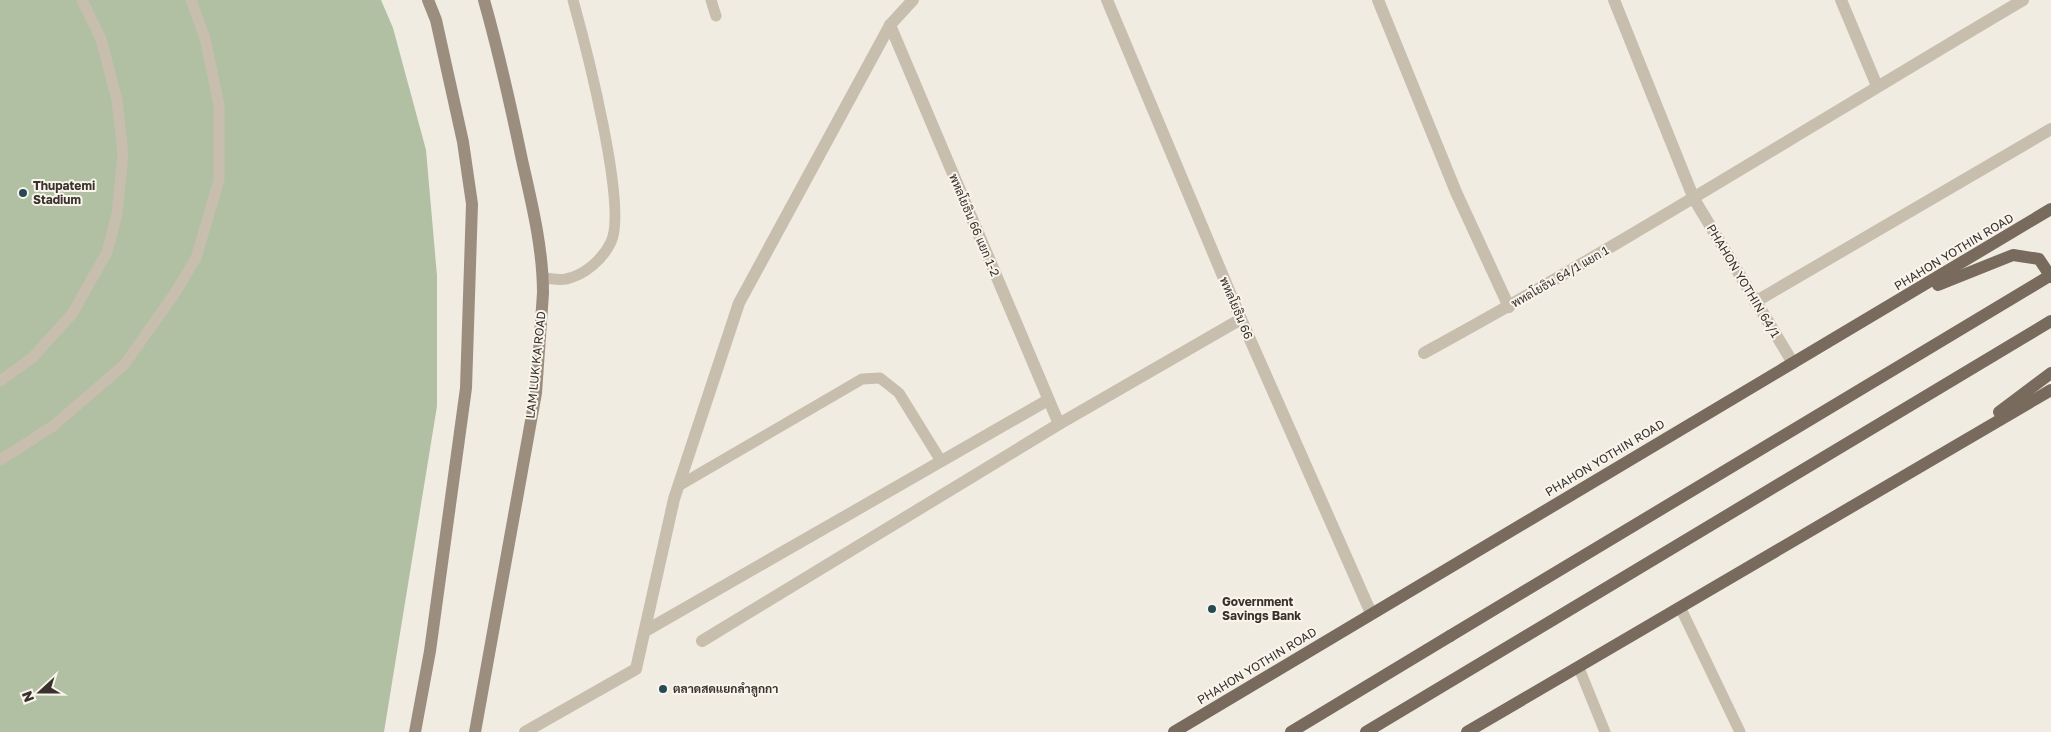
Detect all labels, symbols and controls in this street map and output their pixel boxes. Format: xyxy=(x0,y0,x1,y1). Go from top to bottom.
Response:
street label: พหลโยธิน 66 แยก 1-2 xyxy=(946,171,1003,279)
place label: Thupatemi Stadium xyxy=(33,178,95,207)
marker: Thupatemi Stadium xyxy=(17,187,29,199)
street label: PHAHON YOTHIN ROAD xyxy=(1891,210,2016,293)
street label: PHAHON YOTHIN 64/1 xyxy=(1704,221,1783,340)
street label: พหลโยธิน 64/1 แยก 1 xyxy=(1508,242,1612,311)
street label: พหลโยธิน 66 xyxy=(1217,274,1256,341)
street label: LAM LUK KA ROAD xyxy=(522,311,549,419)
street label: PHAHON YOTHIN ROAD xyxy=(1542,416,1667,499)
place label: Government Savings Bank xyxy=(1222,594,1301,623)
marker: Government Savings Bank xyxy=(1206,603,1218,615)
street label: PHAHON YOTHIN ROAD xyxy=(1194,624,1319,707)
north arrow xyxy=(15,667,65,717)
place label: ตลาดสดแยกลำลูกกา xyxy=(673,681,778,697)
marker: ตลาดสดแยกลำลูกกา xyxy=(657,683,669,695)
text: N xyxy=(18,689,37,705)

